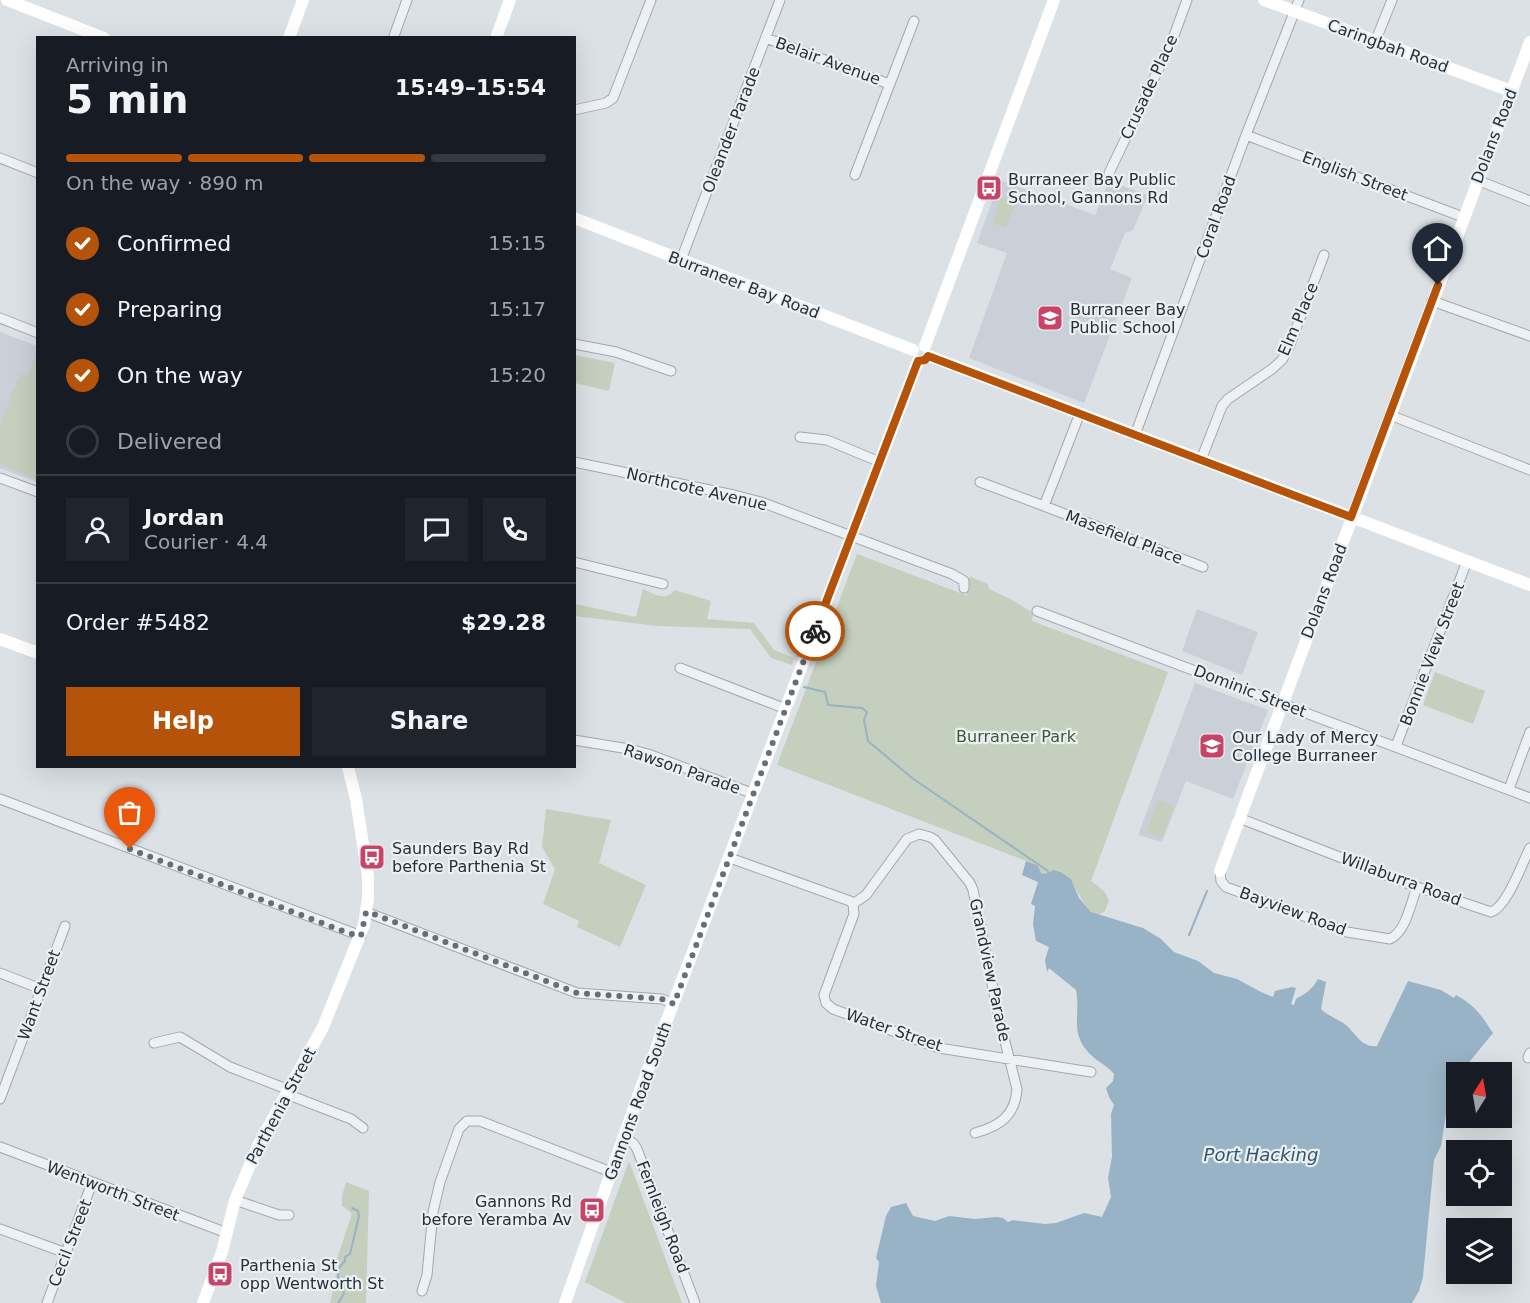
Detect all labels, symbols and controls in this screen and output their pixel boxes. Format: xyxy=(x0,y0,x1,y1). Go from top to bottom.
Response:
street label: Caringbah Road xyxy=(1325,15,1451,77)
street label: Crusade Place xyxy=(1116,31,1182,143)
street label: Belair Avenue xyxy=(773,33,883,89)
text: Arriving in xyxy=(66,53,169,77)
street label: Oleander Parade xyxy=(698,64,764,196)
text: 15:49–15:54 xyxy=(395,75,546,100)
text: 5 min xyxy=(66,77,188,122)
street label: Dolans Road xyxy=(1467,86,1521,186)
street label: English Street xyxy=(1300,147,1410,205)
place label: Burraneer Bay Public School, Gannons Rd xyxy=(1008,170,1176,207)
text: On the way · 890 m xyxy=(66,171,264,195)
bus stop icon: Burraneer Bay Public School, Gannons Rd xyxy=(974,173,1004,203)
street label: Coral Road xyxy=(1192,173,1240,261)
pin xyxy=(1412,223,1463,285)
icon: check xyxy=(66,227,99,260)
text: Confirmed xyxy=(117,231,231,256)
text: 15:15 xyxy=(488,231,546,255)
icon: home xyxy=(1421,232,1454,265)
street label: Burraneer Bay Road xyxy=(666,247,822,323)
street label: Elm Place xyxy=(1274,279,1322,359)
icon: check xyxy=(66,293,99,326)
text: Preparing xyxy=(117,297,223,322)
text: 15:17 xyxy=(488,297,546,321)
place label: Burraneer Bay Public School xyxy=(1070,300,1186,337)
school or university icon: Burraneer Bay Public School xyxy=(1035,303,1065,333)
icon: check xyxy=(66,359,99,392)
text: On the way xyxy=(117,363,243,388)
text: 15:20 xyxy=(488,363,546,387)
text: Delivered xyxy=(117,429,222,454)
street label: Northcote Avenue xyxy=(625,464,769,514)
button: person xyxy=(66,498,129,561)
button: chat xyxy=(405,498,468,561)
button: phone xyxy=(483,498,546,561)
text: Jordan xyxy=(144,505,224,530)
street label: Masefield Place xyxy=(1063,506,1185,568)
text: Courier · 4.4 xyxy=(144,530,268,554)
street label: Dolans Road xyxy=(1297,541,1351,641)
street label: Bonnie View Street xyxy=(1396,580,1468,728)
courier xyxy=(785,601,845,661)
text: Order #5482 xyxy=(66,610,210,635)
text: $29.28 xyxy=(461,610,546,635)
icon: bike xyxy=(799,615,832,648)
street label: Dominic Street xyxy=(1191,661,1309,721)
button: Help xyxy=(66,687,300,756)
button: Share xyxy=(312,687,546,756)
park label: Burraneer Park xyxy=(956,727,1077,746)
place label: Our Lady of Mercy College Burraneer xyxy=(1232,728,1378,765)
school or university icon: Our Lady of Mercy College Burraneer xyxy=(1197,731,1227,761)
street label: Rawson Parade xyxy=(621,740,743,798)
pin xyxy=(104,787,155,849)
icon: bag xyxy=(113,796,146,829)
place label: Saunders Bay Rd before Parthenia St xyxy=(392,839,546,876)
bus stop icon: Saunders Bay Rd before Parthenia St xyxy=(357,842,387,872)
street label: Willaburra Road xyxy=(1338,848,1464,910)
street label: Bayview Road xyxy=(1237,883,1349,939)
street label: Grandview Parade xyxy=(966,897,1014,1043)
street label: Want Street xyxy=(14,947,64,1043)
street label: Water Street xyxy=(843,1005,945,1055)
street label: Gannons Road South xyxy=(600,1019,676,1183)
street label: Parthenia Street xyxy=(242,1044,320,1168)
north arrow xyxy=(1446,1062,1512,1128)
map controls xyxy=(1446,1062,1512,1284)
button: locate xyxy=(1446,1140,1512,1206)
water label: Port Hacking xyxy=(1204,1144,1318,1165)
street label: Wentworth Street xyxy=(44,1157,182,1225)
street label: Fernleigh Road xyxy=(633,1158,693,1276)
place label: Gannons Rd before Yeramba Av xyxy=(421,1192,572,1229)
bus stop icon: Gannons Rd before Yeramba Av xyxy=(577,1195,607,1225)
street label: Cecil Street xyxy=(45,1196,95,1290)
button: layers xyxy=(1446,1218,1512,1284)
place label: Parthenia St opp Wentworth St xyxy=(240,1256,384,1293)
bus stop icon: Parthenia St opp Wentworth St xyxy=(205,1259,235,1289)

